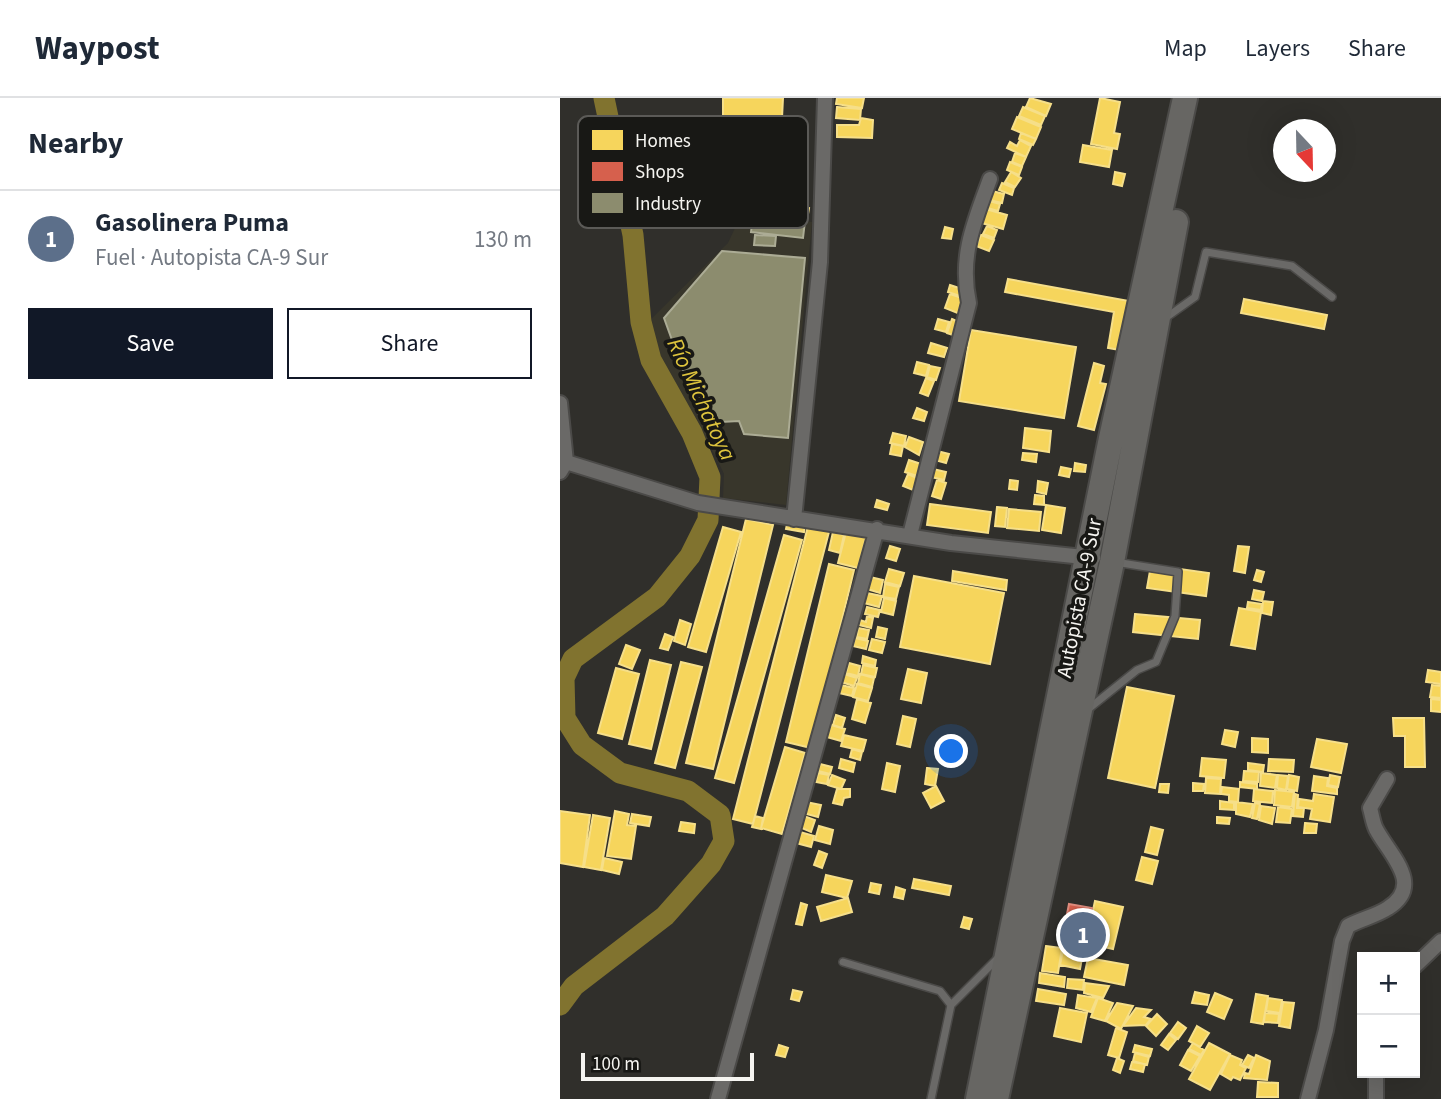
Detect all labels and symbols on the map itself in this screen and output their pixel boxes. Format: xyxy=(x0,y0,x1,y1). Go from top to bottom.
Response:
legend xyxy=(578,116,808,228)
north arrow xyxy=(1273,119,1336,182)
text: Homes xyxy=(635,128,691,155)
text: Shops xyxy=(635,159,684,186)
text: Industry xyxy=(635,191,701,218)
water label: Río Michatoya xyxy=(659,332,744,466)
street label: Autopista CA-9 Sur xyxy=(1049,515,1109,680)
your location xyxy=(934,734,968,768)
pin: 1 xyxy=(1060,909,1106,961)
scale bar xyxy=(581,1050,754,1082)

